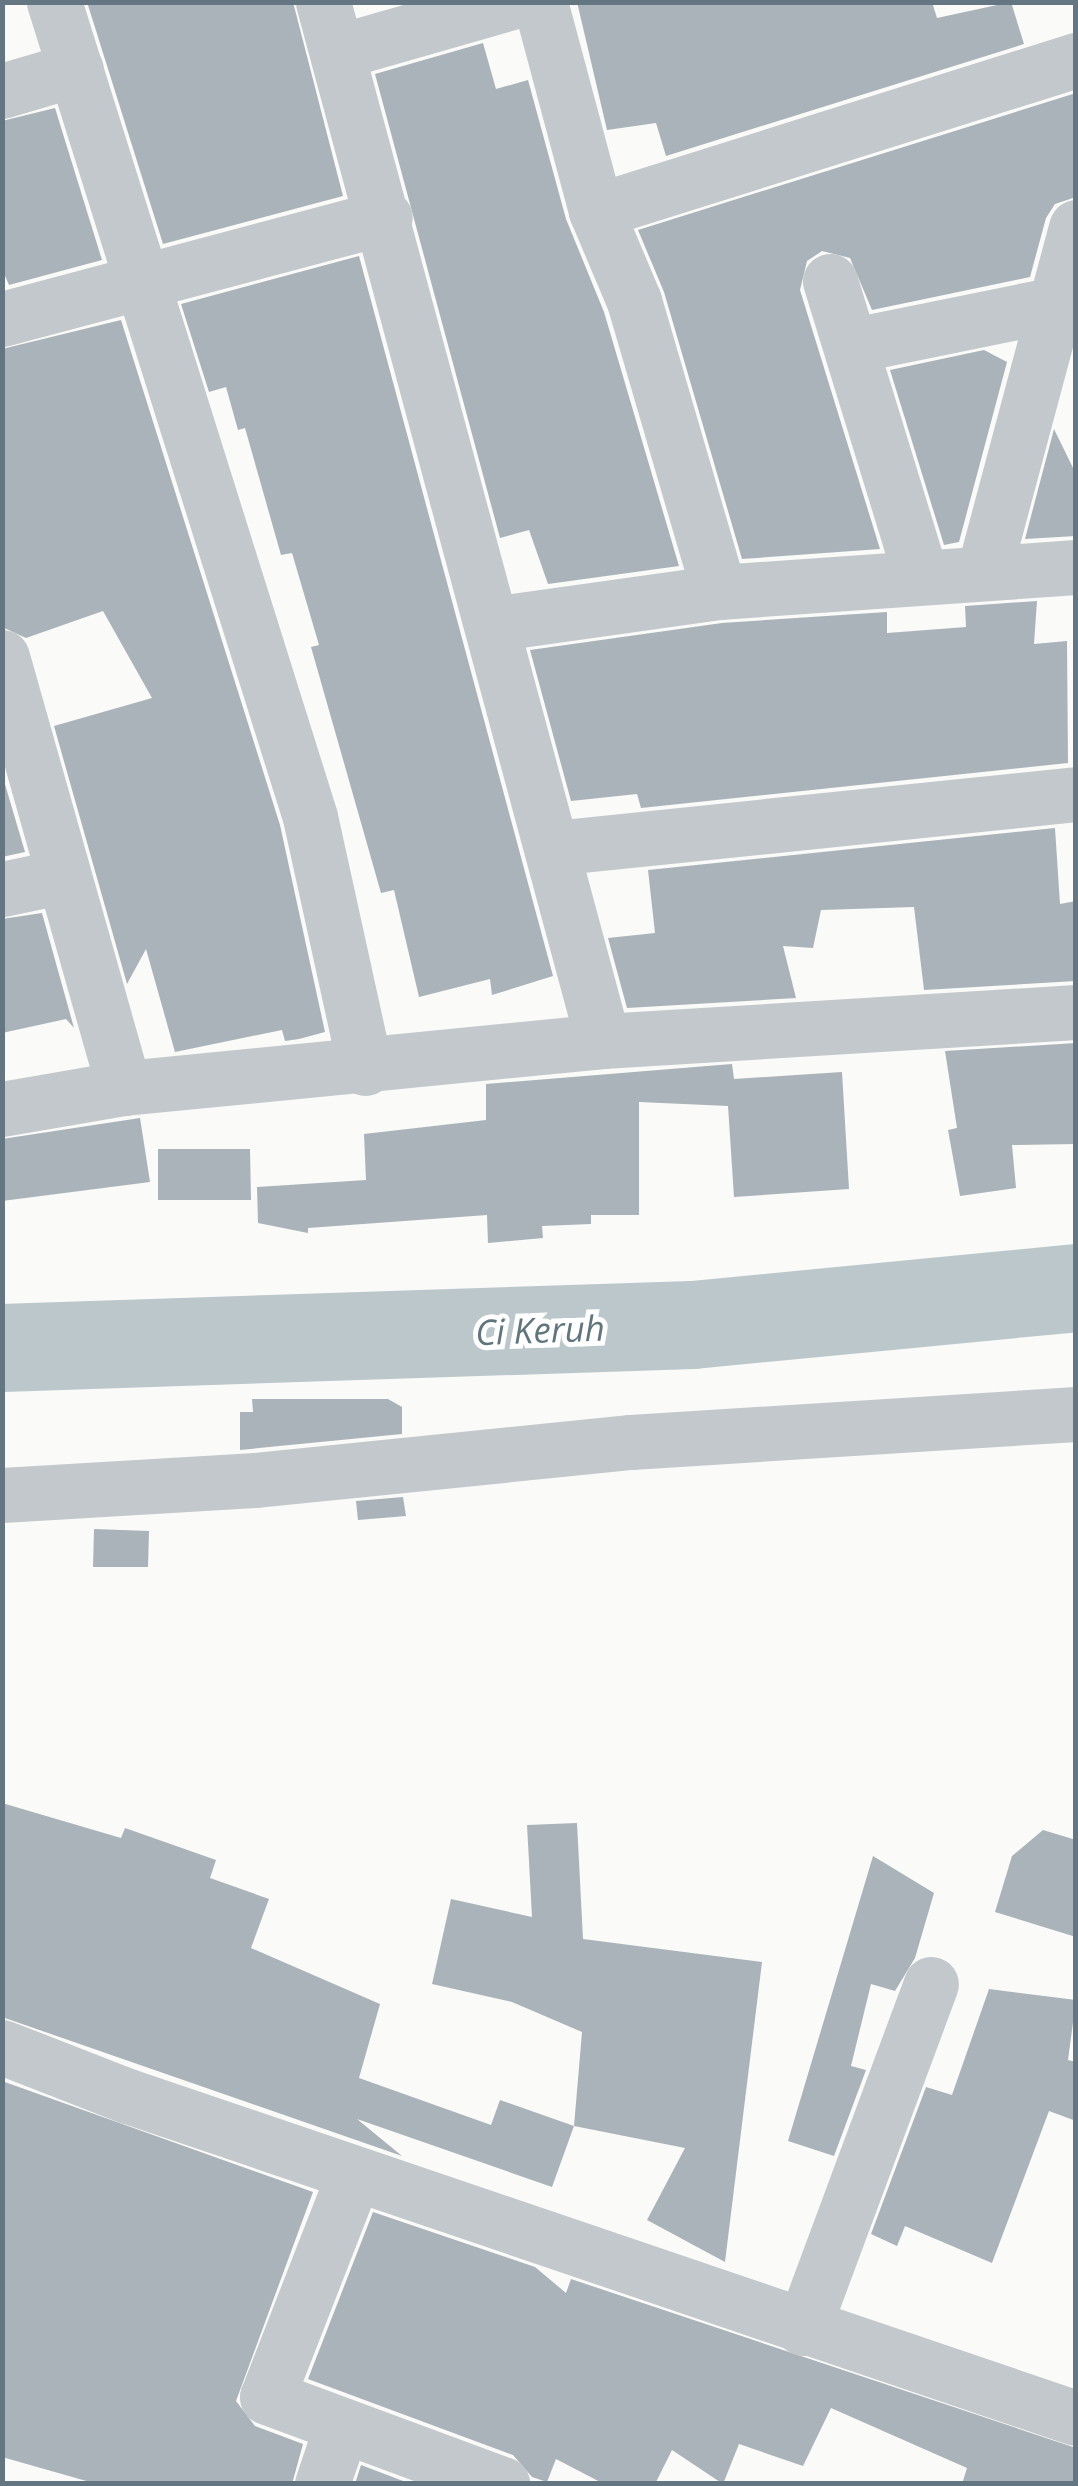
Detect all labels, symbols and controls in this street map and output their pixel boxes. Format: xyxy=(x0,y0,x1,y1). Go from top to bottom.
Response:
water label: Ci Keruh xyxy=(474,1307,606,1353)

